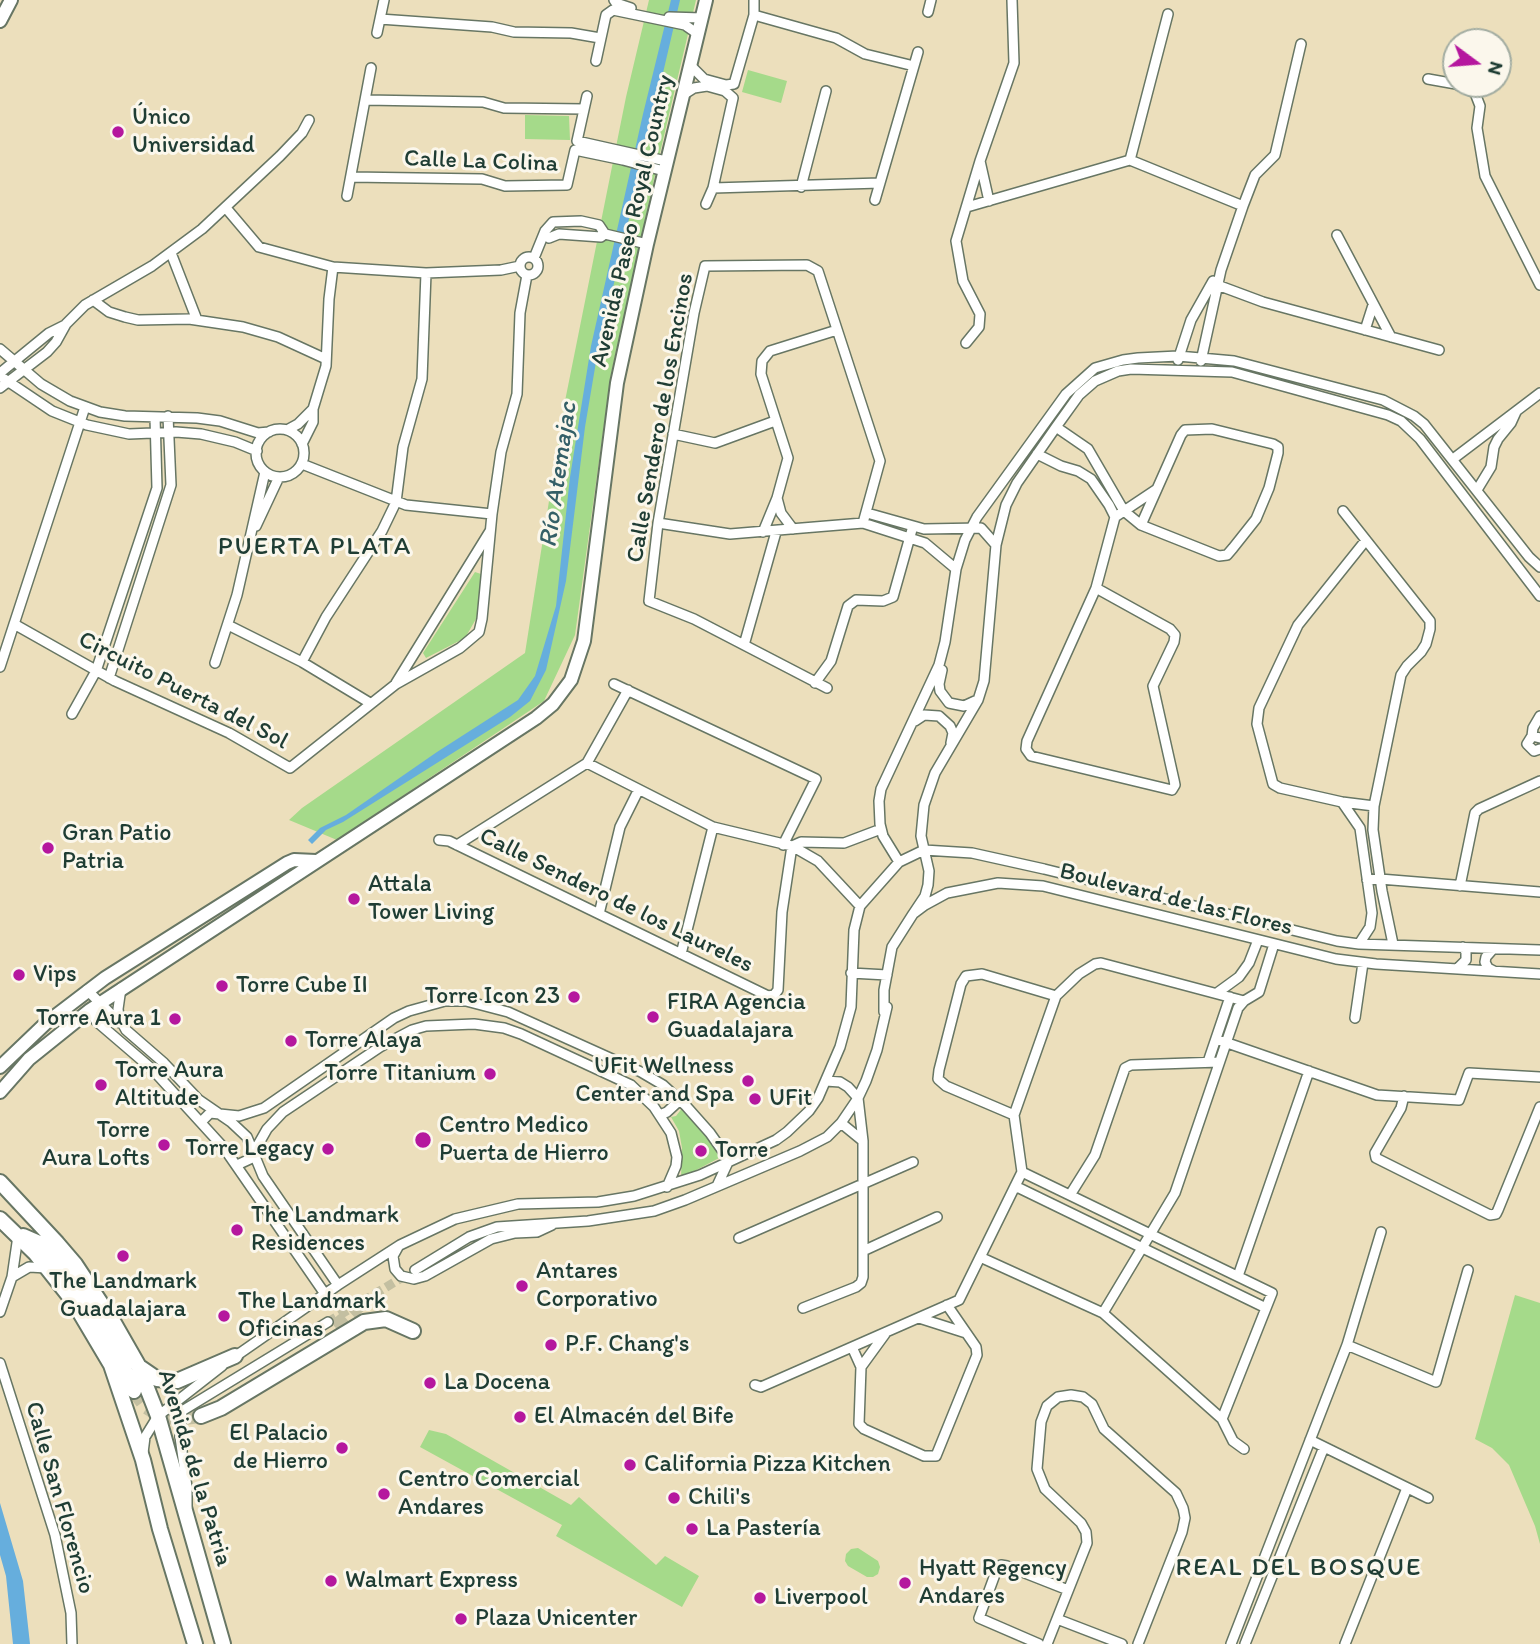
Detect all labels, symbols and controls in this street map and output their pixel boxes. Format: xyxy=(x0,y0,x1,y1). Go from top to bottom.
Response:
north arrow xyxy=(1442,28,1512,98)
text: N xyxy=(1483,59,1509,78)
street label: Avenida Paseo Royal Country xyxy=(585,72,681,370)
place label: Único Universidad xyxy=(132,104,255,160)
marker: Único Universidad xyxy=(110,124,126,140)
street label: Calle La Colina xyxy=(403,145,559,179)
street label: Calle Sendero de los Encinos xyxy=(621,271,701,565)
water label: Río Atemajac xyxy=(533,400,585,550)
district label: PUERTA PLATA xyxy=(217,531,413,563)
street label: Circuito Puerta del Sol xyxy=(73,626,293,756)
place label: Gran Patio Patria xyxy=(62,820,171,876)
street label: Calle Sendero de los Laureles xyxy=(474,822,758,980)
marker: Gran Patio Patria xyxy=(40,840,56,856)
street label: Boulevard de las Flores xyxy=(1057,857,1295,943)
place label: Attala Tower Living xyxy=(368,871,494,927)
marker: Attala Tower Living xyxy=(346,891,362,907)
place label: Vips xyxy=(33,961,77,989)
marker: Vips xyxy=(11,967,27,983)
place label: Torre Cube II xyxy=(236,972,368,1000)
marker: Torre Cube II xyxy=(214,978,230,994)
place label: Torre Icon 23 xyxy=(425,983,560,1011)
marker: Torre Icon 23 xyxy=(566,989,582,1005)
place label: FIRA Agencia Guadalajara xyxy=(667,989,806,1045)
place label: Torre Aura 1 xyxy=(36,1005,161,1033)
marker: FIRA Agencia Guadalajara xyxy=(645,1009,661,1025)
marker: Torre Aura 1 xyxy=(167,1011,183,1027)
place label: Torre Alaya xyxy=(305,1027,421,1055)
marker: Torre Alaya xyxy=(283,1033,299,1049)
place label: UFit Wellness Center and Spa xyxy=(575,1053,734,1109)
place label: Torre Aura Altitude xyxy=(115,1057,224,1113)
place label: Torre Titanium xyxy=(324,1060,476,1088)
marker: Torre Titanium xyxy=(482,1066,498,1082)
marker: UFit Wellness Center and Spa xyxy=(740,1073,756,1089)
marker: Torre Aura Altitude xyxy=(93,1077,109,1093)
place label: UFit xyxy=(769,1085,812,1113)
marker: UFit xyxy=(747,1091,763,1107)
place label: Centro Medico Puerta de Hierro xyxy=(439,1112,609,1168)
place label: Torre Aura Lofts xyxy=(42,1117,150,1173)
marker: Centro Medico Puerta de Hierro xyxy=(413,1130,433,1150)
place label: Torre Legacy xyxy=(185,1135,314,1163)
marker: Torre Aura Lofts xyxy=(156,1137,172,1153)
place label: Torre xyxy=(715,1137,768,1165)
marker: Torre Legacy xyxy=(320,1141,336,1157)
marker: Torre xyxy=(693,1143,709,1159)
place label: The Landmark Residences xyxy=(251,1202,399,1258)
marker: The Landmark Residences xyxy=(229,1222,245,1238)
marker: The Landmark Guadalajara xyxy=(115,1248,131,1264)
place label: Antares Corporativo xyxy=(536,1258,658,1314)
place label: The Landmark Guadalajara xyxy=(49,1268,197,1324)
marker: Antares Corporativo xyxy=(514,1278,530,1294)
place label: The Landmark Oficinas xyxy=(238,1288,386,1344)
marker: The Landmark Oficinas xyxy=(216,1308,232,1324)
place label: P.F. Chang's xyxy=(565,1331,689,1359)
marker: P.F. Chang's xyxy=(543,1337,559,1353)
street label: Avenida de la Patria xyxy=(150,1366,238,1570)
place label: La Docena xyxy=(444,1369,550,1397)
marker: La Docena xyxy=(422,1375,438,1391)
street label: Calle San Florencio xyxy=(18,1399,100,1597)
place label: El Almacén del Bife xyxy=(534,1403,734,1431)
marker: El Almacén del Bife xyxy=(512,1409,528,1425)
place label: El Palacio de Hierro xyxy=(229,1420,328,1476)
marker: El Palacio de Hierro xyxy=(334,1440,350,1456)
place label: California Pizza Kitchen xyxy=(644,1451,891,1479)
marker: California Pizza Kitchen xyxy=(622,1457,638,1473)
place label: Centro Comercial Andares xyxy=(398,1466,580,1522)
place label: Chili's xyxy=(688,1484,751,1512)
marker: Centro Comercial Andares xyxy=(376,1486,392,1502)
marker: Chili's xyxy=(666,1490,682,1506)
place label: La Pastería xyxy=(706,1515,821,1543)
marker: La Pastería xyxy=(684,1521,700,1537)
district label: REAL DEL BOSQUE xyxy=(1177,1552,1421,1584)
place label: Hyatt Regency Andares xyxy=(919,1555,1067,1611)
place label: Walmart Express xyxy=(345,1567,518,1595)
marker: Walmart Express xyxy=(323,1573,339,1589)
marker: Hyatt Regency Andares xyxy=(897,1575,913,1591)
place label: Liverpool xyxy=(774,1584,868,1612)
marker: Liverpool xyxy=(752,1590,768,1606)
place label: Plaza Unicenter xyxy=(475,1605,637,1633)
marker: Plaza Unicenter xyxy=(453,1611,469,1627)

